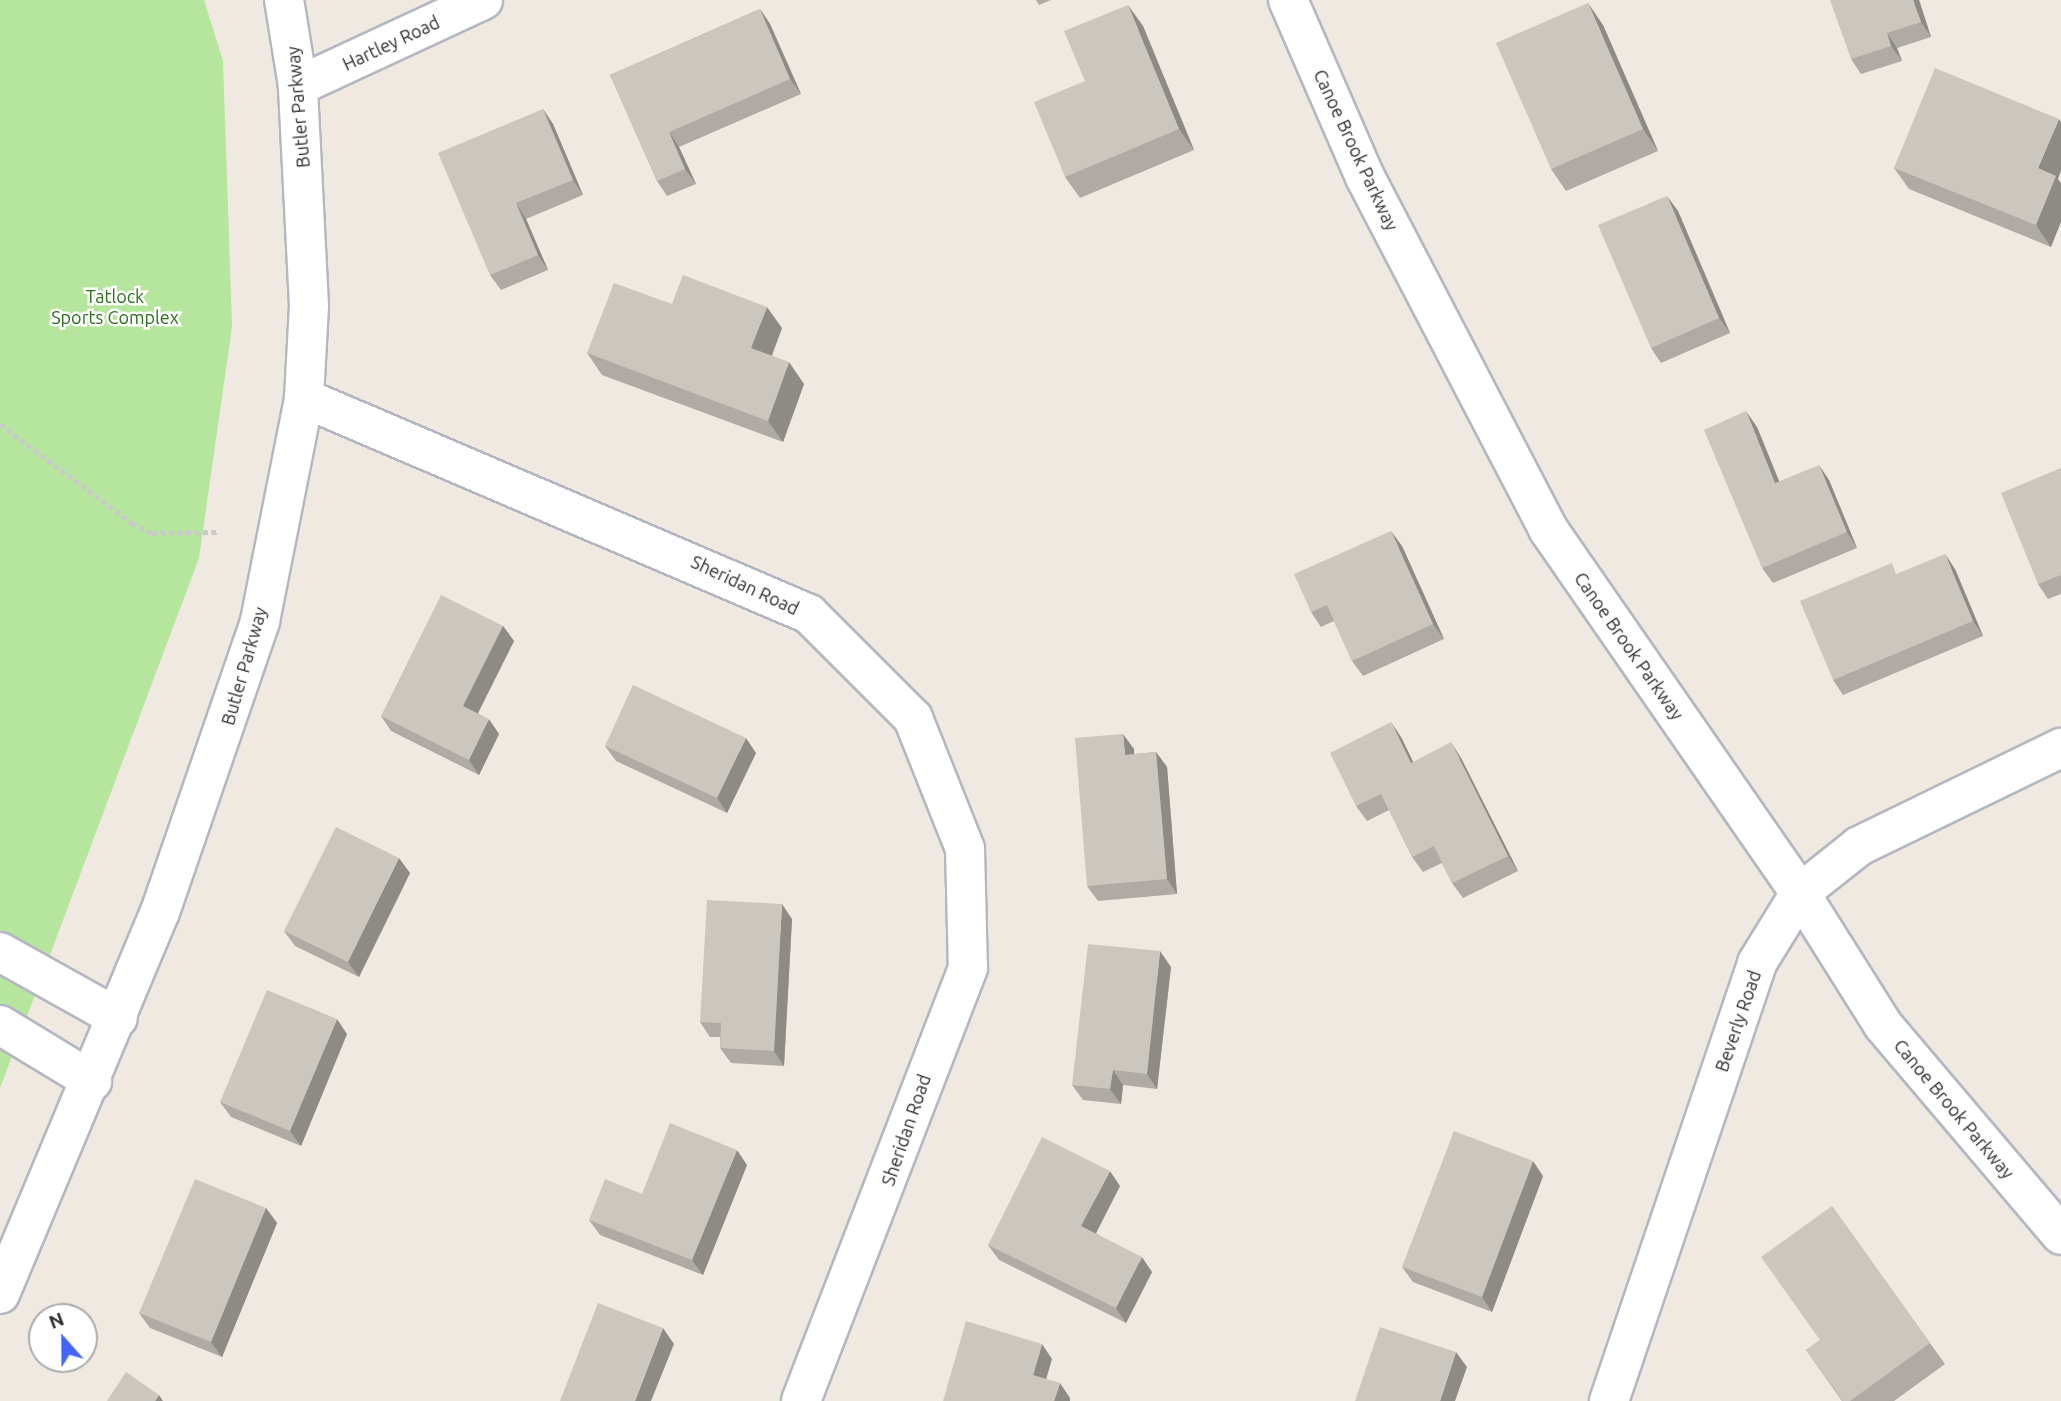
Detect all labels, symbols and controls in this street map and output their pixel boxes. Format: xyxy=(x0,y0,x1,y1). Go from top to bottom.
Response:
street label: Hartley Road xyxy=(339,11,443,75)
street label: Butler Parkway xyxy=(282,45,314,169)
street label: Canoe Brook Parkway xyxy=(1309,66,1403,234)
park label: Tatlock Sports Complex xyxy=(51,286,179,328)
street label: Sheridan Road xyxy=(688,551,802,619)
street label: Canoe Brook Parkway xyxy=(1570,568,1688,724)
street label: Butler Parkway xyxy=(217,604,271,728)
street label: Beverly Road xyxy=(1711,967,1765,1075)
street label: Canoe Brook Parkway xyxy=(1889,1035,2019,1183)
street label: Sheridan Road xyxy=(877,1071,935,1189)
north arrow xyxy=(28,1303,98,1373)
text: N xyxy=(46,1307,67,1333)

